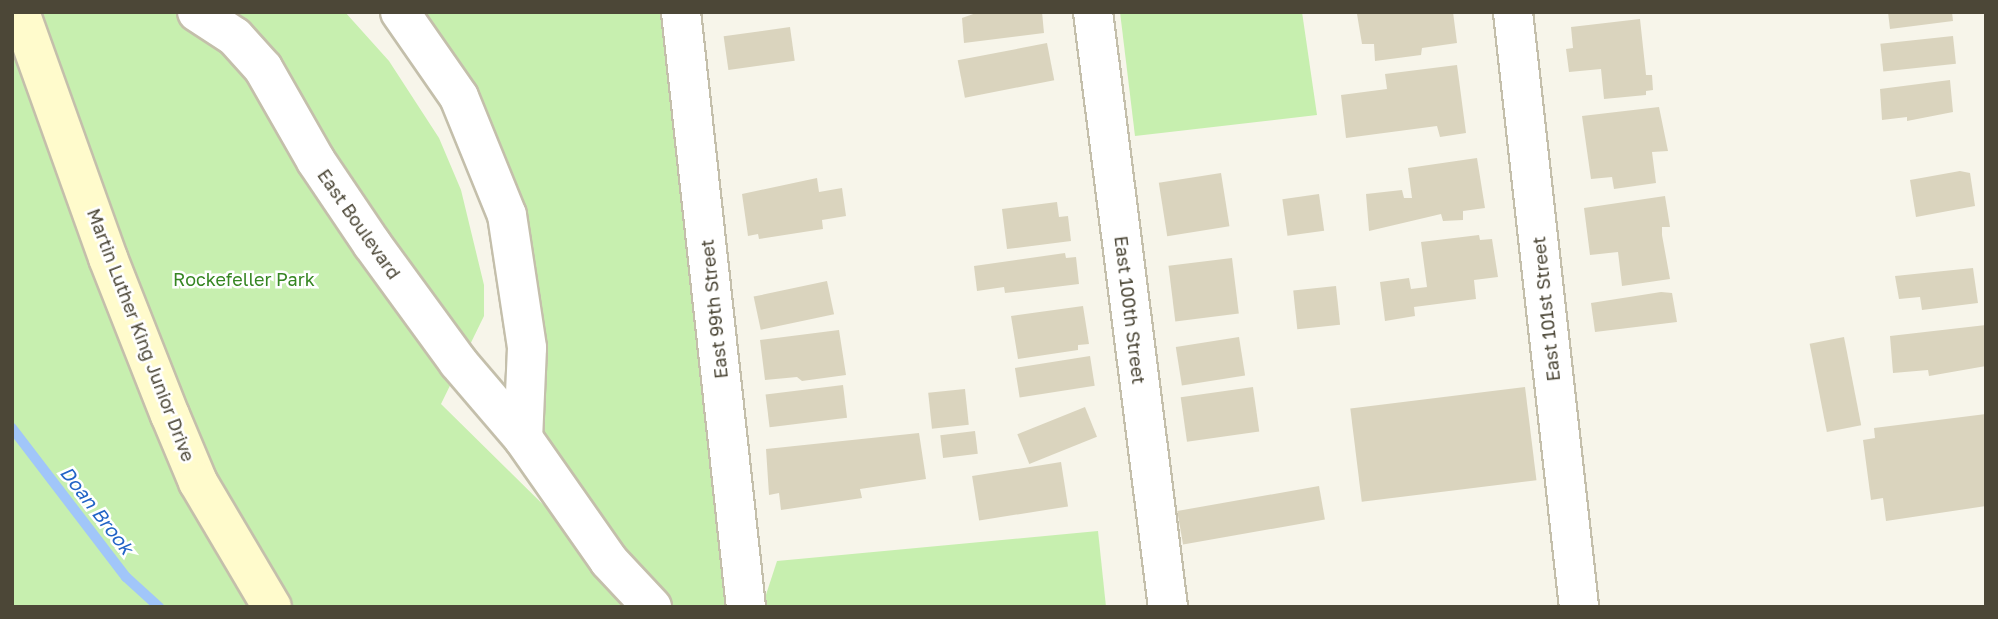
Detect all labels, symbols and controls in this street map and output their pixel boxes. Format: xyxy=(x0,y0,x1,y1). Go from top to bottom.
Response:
street label: East Boulevard xyxy=(313,165,405,283)
street label: Martin Luther King Junior Drive xyxy=(83,205,199,465)
street label: East 100th Street xyxy=(1110,235,1150,385)
street label: East 101st Street xyxy=(1528,236,1564,382)
street label: East 99th Street xyxy=(696,238,732,380)
park label: Rockefeller Park xyxy=(173,268,315,290)
water label: Doan Brook xyxy=(56,461,138,559)

